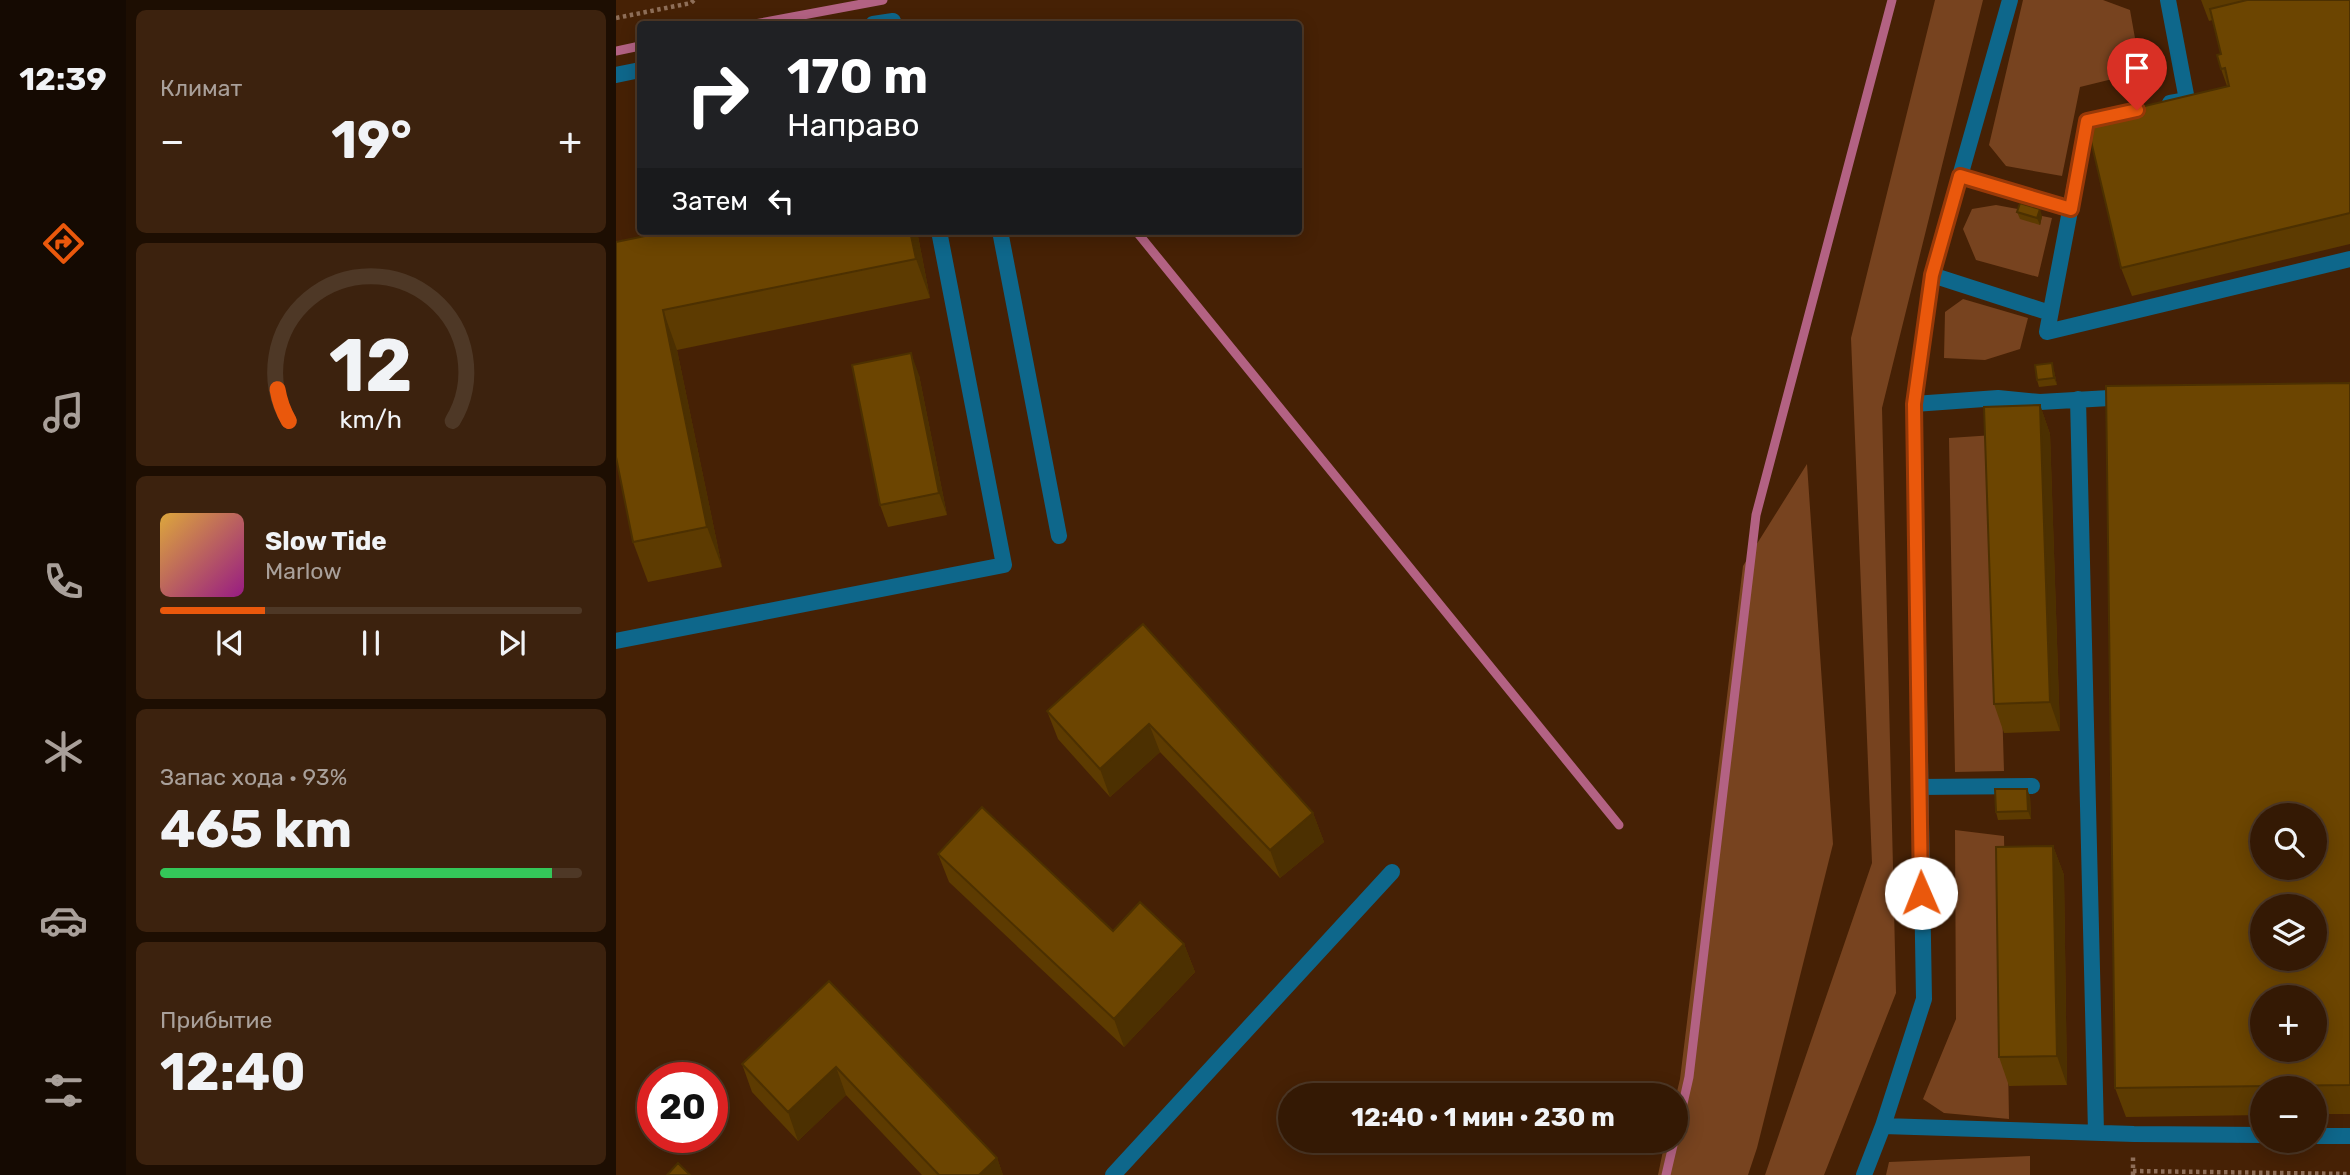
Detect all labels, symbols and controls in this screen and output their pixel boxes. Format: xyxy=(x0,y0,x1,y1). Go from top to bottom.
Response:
pin xyxy=(2107,38,2167,110)
text: 170 m xyxy=(787,47,928,105)
icon: right xyxy=(672,49,763,140)
icon: arrive xyxy=(2118,49,2156,87)
text: 12:39 xyxy=(19,60,107,98)
text: Климат xyxy=(160,74,242,102)
text: Направо xyxy=(787,106,920,144)
text: 19° xyxy=(331,109,412,171)
text: − xyxy=(160,118,185,164)
text: + xyxy=(558,118,582,164)
icon: left xyxy=(762,182,800,220)
text: Затем xyxy=(672,186,748,217)
icon: directions xyxy=(39,219,88,268)
text: 12 xyxy=(329,323,413,409)
icon: music xyxy=(39,388,88,437)
text: km/h xyxy=(340,404,402,433)
text: Slow Tide xyxy=(265,526,387,557)
icon: phone xyxy=(39,557,88,606)
text: Marlow xyxy=(265,557,342,585)
icon: previous xyxy=(211,624,249,662)
icon: pause xyxy=(352,624,390,662)
icon: next xyxy=(493,624,531,662)
icon: climate xyxy=(39,727,88,776)
text: Запас хода · 93% xyxy=(160,763,347,791)
text: 465 km xyxy=(160,798,352,860)
map controls xyxy=(2250,803,2327,1153)
button: search xyxy=(2250,803,2327,880)
position arrow xyxy=(1884,856,1958,930)
button: layers xyxy=(2250,894,2327,971)
icon: car xyxy=(39,896,88,945)
button: + xyxy=(2250,985,2327,1062)
text: Прибытие xyxy=(160,1006,272,1034)
text: 12:40 xyxy=(160,1041,306,1103)
speed limit sign: 20 xyxy=(637,1062,728,1153)
icon: filters xyxy=(39,1066,88,1115)
button: − xyxy=(2250,1076,2327,1153)
text: 12:40 · 1 мин · 230 m xyxy=(1351,1102,1615,1133)

